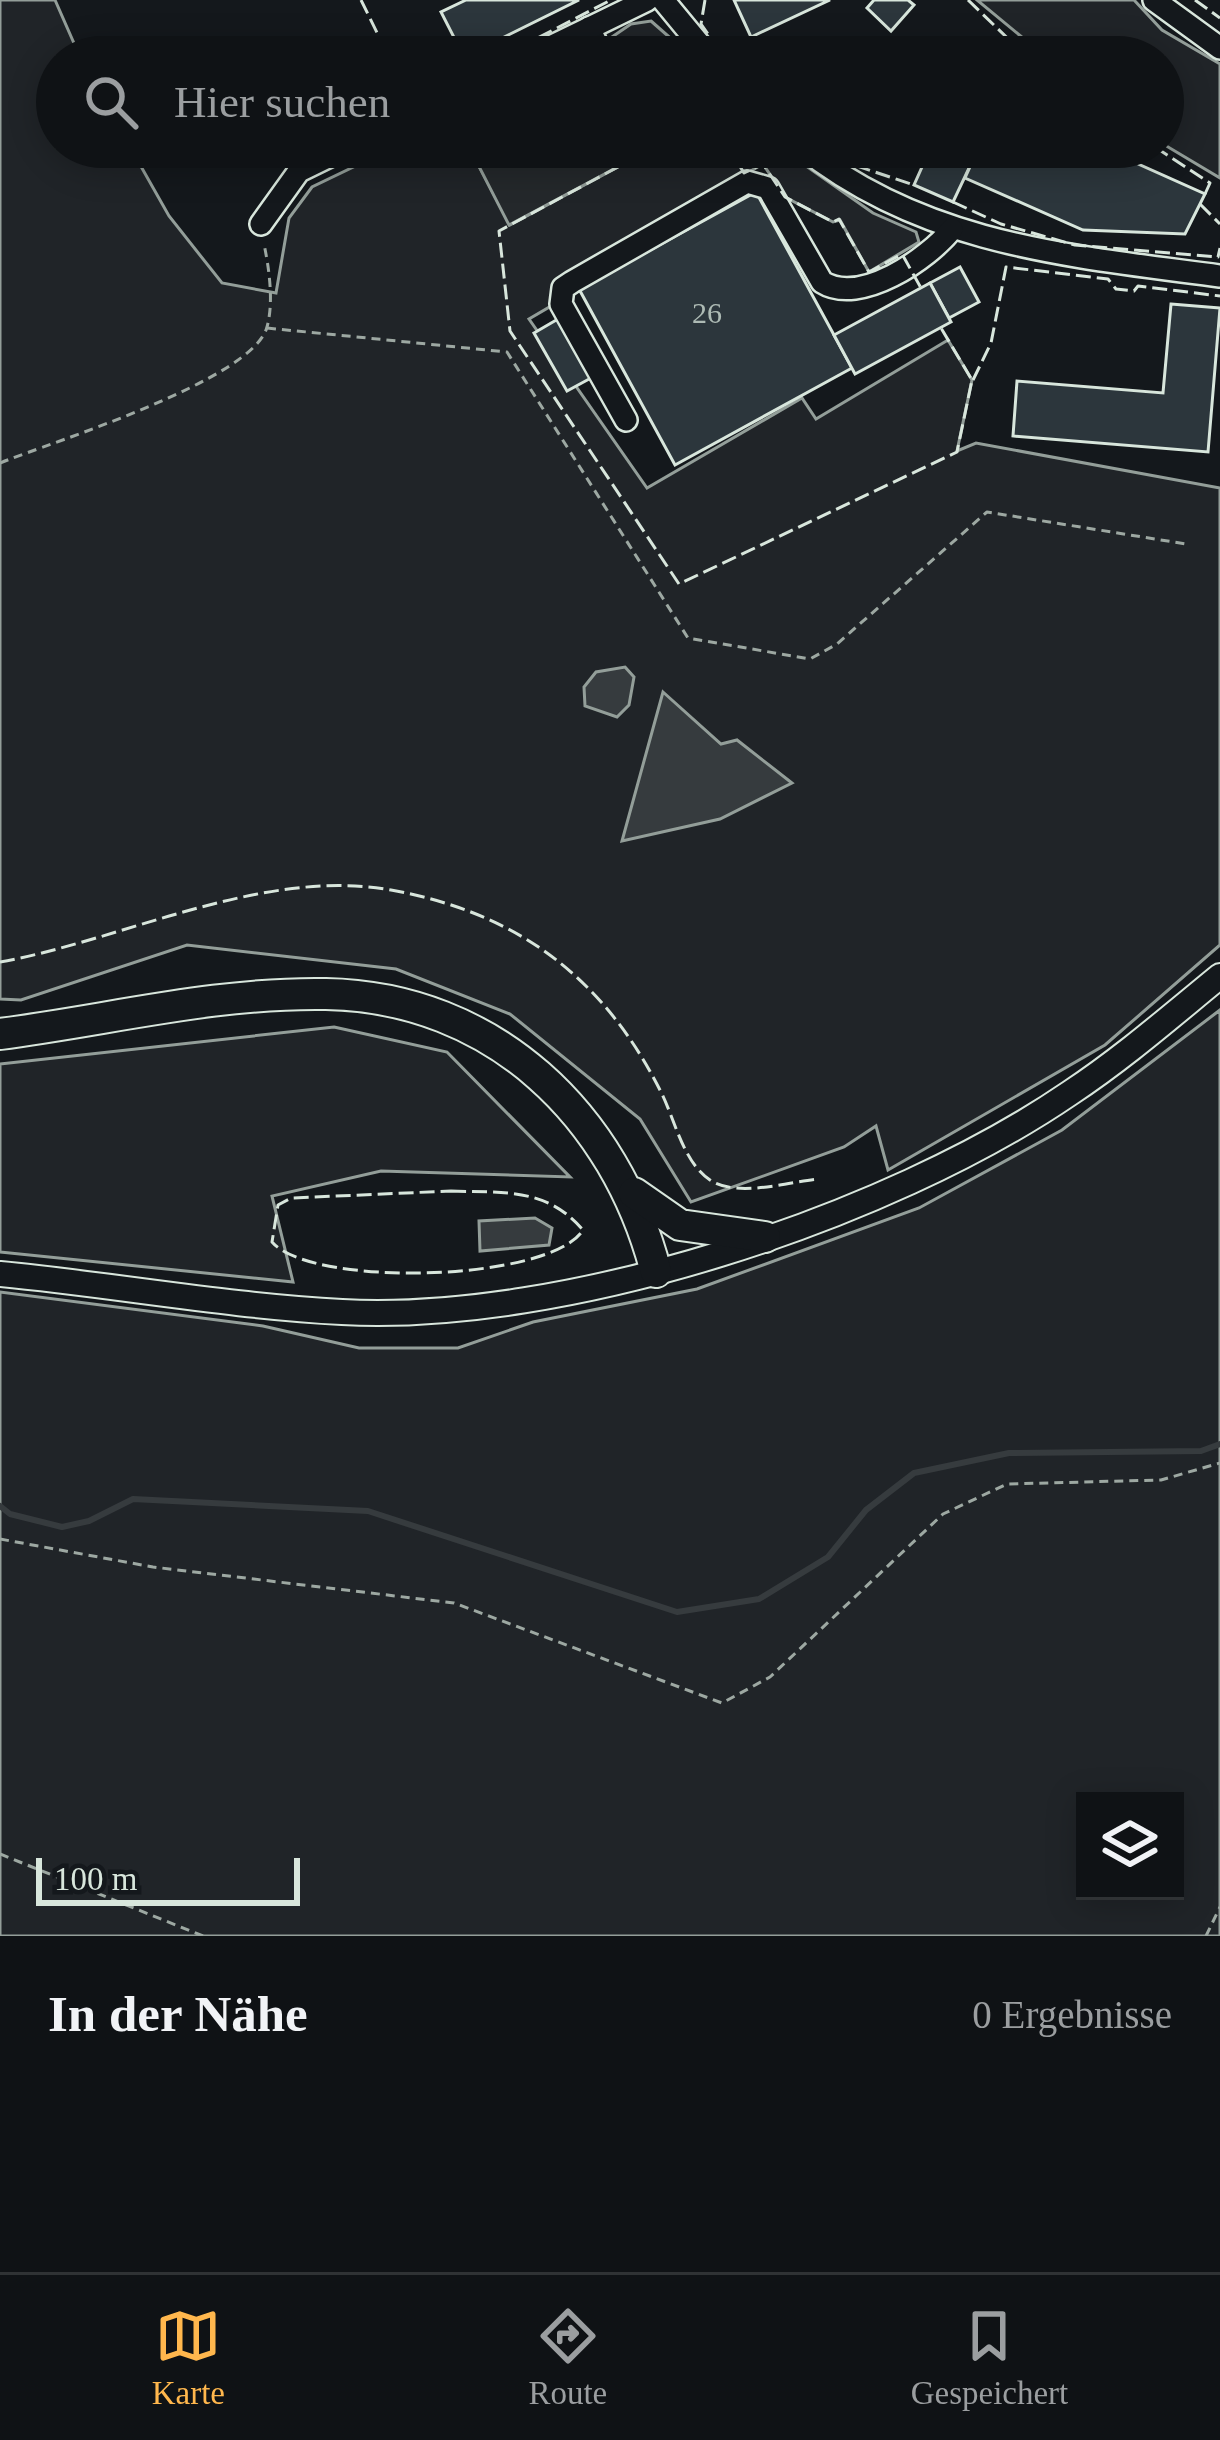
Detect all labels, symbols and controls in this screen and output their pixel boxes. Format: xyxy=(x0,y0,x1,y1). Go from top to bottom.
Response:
search box xyxy=(36,36,1184,168)
icon: search xyxy=(78,69,144,135)
text: Hier suchen xyxy=(174,77,390,127)
house number: 26 xyxy=(692,296,722,329)
map controls xyxy=(1076,1792,1184,1900)
button: layers xyxy=(1076,1792,1184,1900)
scale bar xyxy=(36,1852,300,1905)
text: 100 m xyxy=(54,1861,137,1897)
text: In der Nähe xyxy=(48,1986,308,2042)
text: 0 Ergebnisse xyxy=(972,1993,1172,2036)
tab: Karte xyxy=(152,2303,225,2412)
tab: Route xyxy=(528,2303,607,2412)
tab: Gespeichert xyxy=(911,2303,1068,2412)

